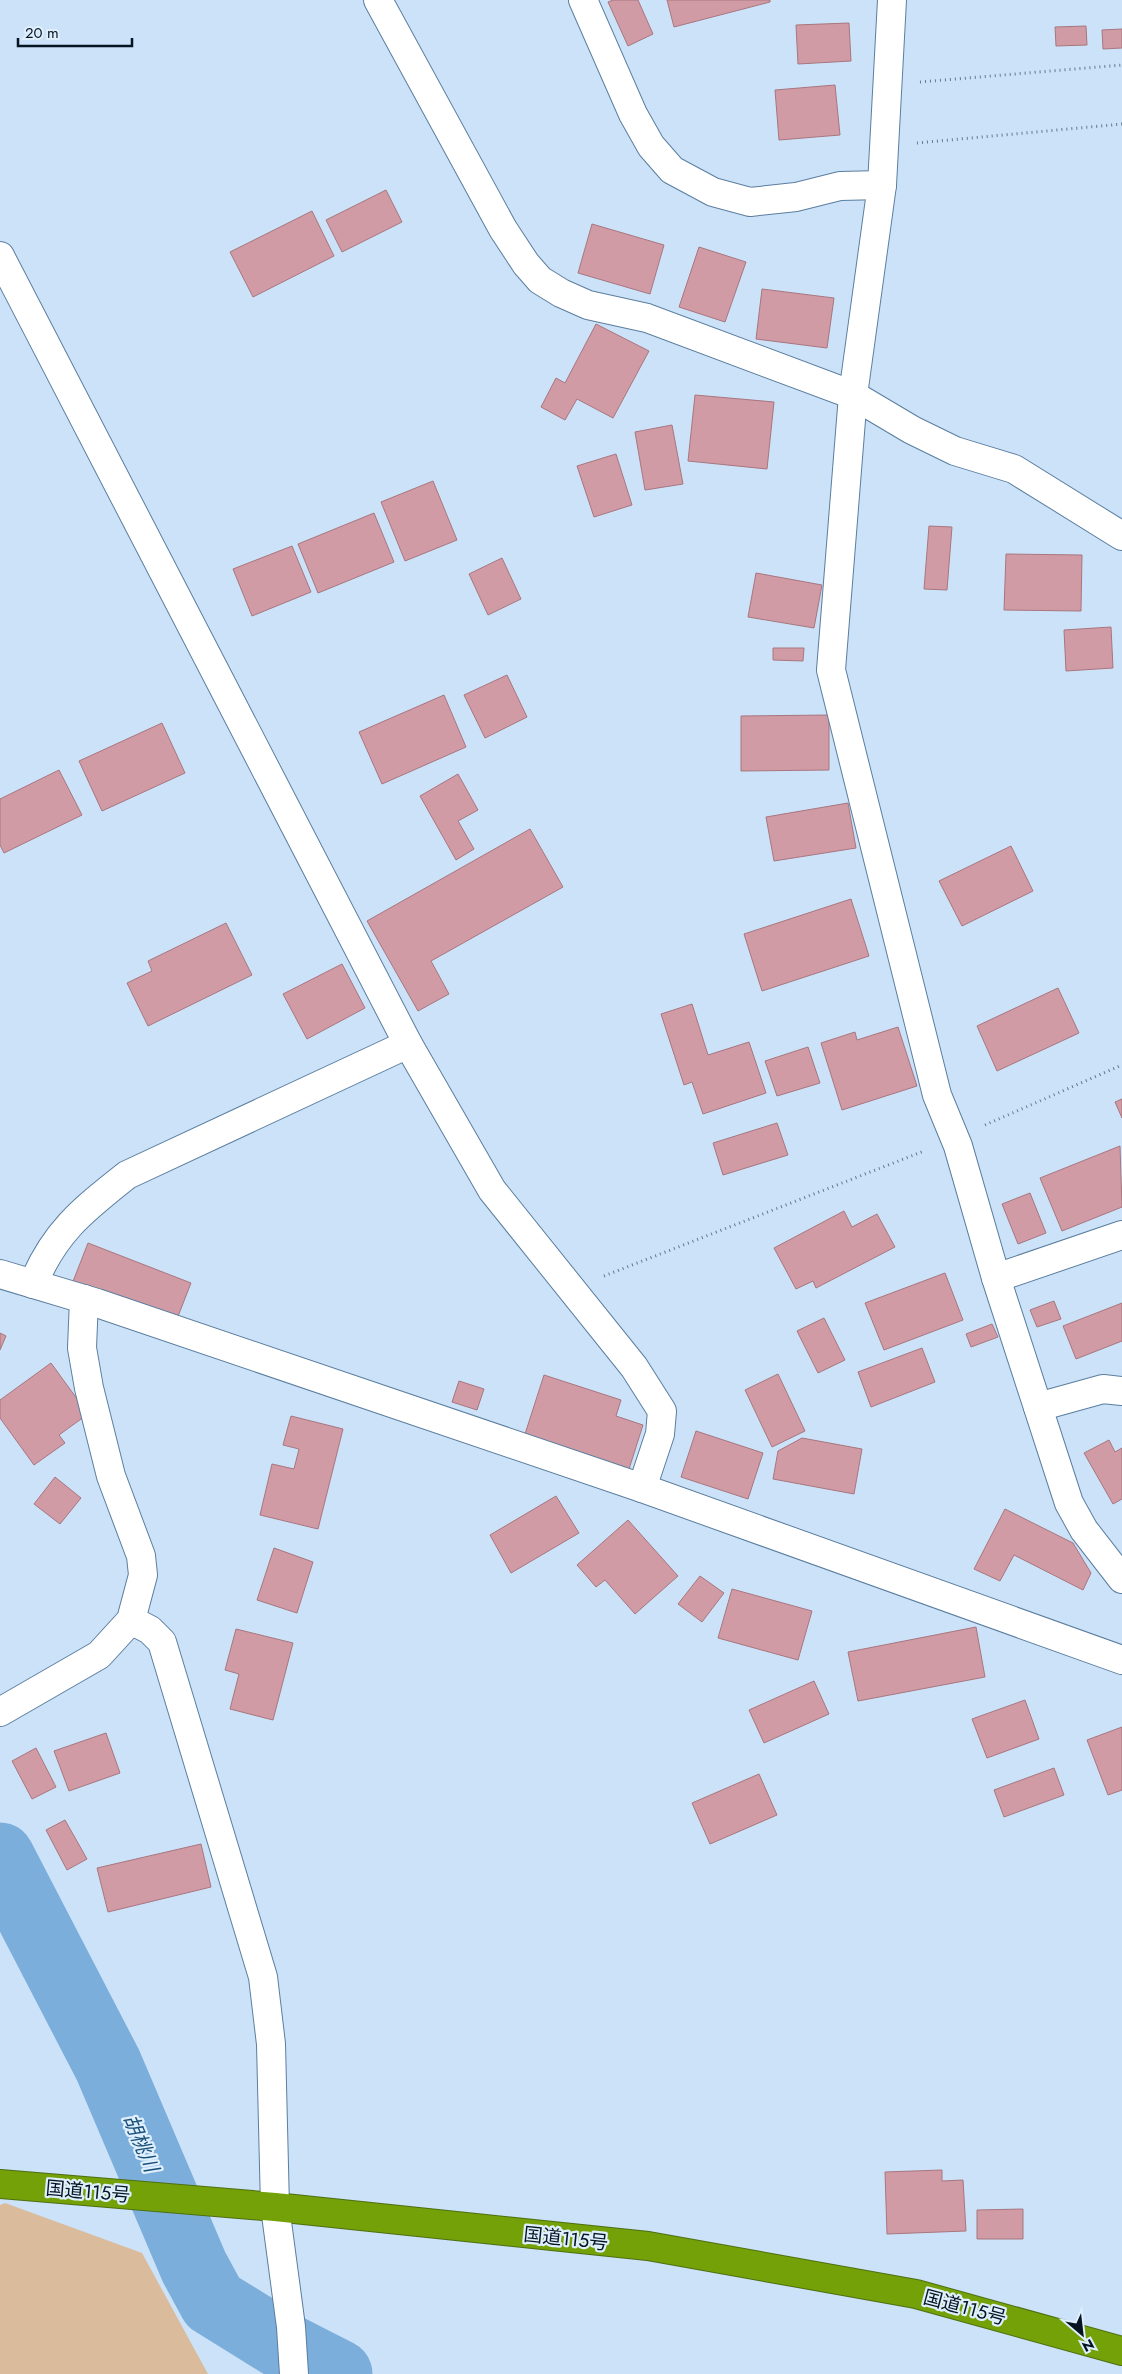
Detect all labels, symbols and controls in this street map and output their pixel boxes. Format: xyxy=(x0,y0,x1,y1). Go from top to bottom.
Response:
scale bar xyxy=(18,15,131,47)
text: 20 m xyxy=(25,22,59,44)
water label: 胡桃川 xyxy=(115,2110,166,2178)
street label: 国道115号 xyxy=(45,2174,131,2209)
street label: 国道115号 xyxy=(522,2221,610,2256)
street label: 国道115号 xyxy=(920,2283,1009,2332)
north arrow xyxy=(1057,2309,1107,2359)
text: N xyxy=(1078,2334,1098,2357)

